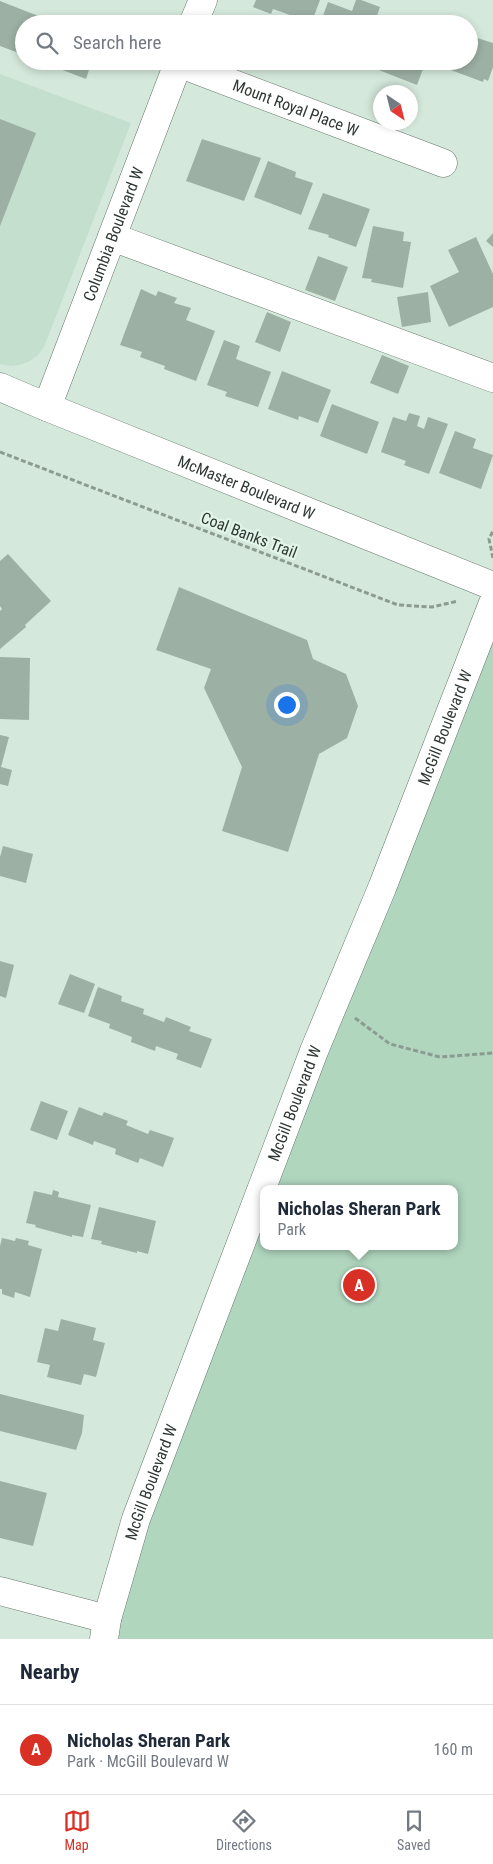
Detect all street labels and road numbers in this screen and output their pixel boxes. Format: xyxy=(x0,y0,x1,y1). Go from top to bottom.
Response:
street label: Mount Royal Place W xyxy=(230,75,361,140)
street label: Columbia Boulevard W xyxy=(79,164,147,304)
street label: McMaster Boulevard W xyxy=(175,451,318,523)
street label: Coal Banks Trail xyxy=(198,508,300,562)
street label: McGill Boulevard W xyxy=(414,667,476,788)
street label: McGill Boulevard W xyxy=(263,1043,325,1164)
street label: McGill Boulevard W xyxy=(121,1421,181,1542)

